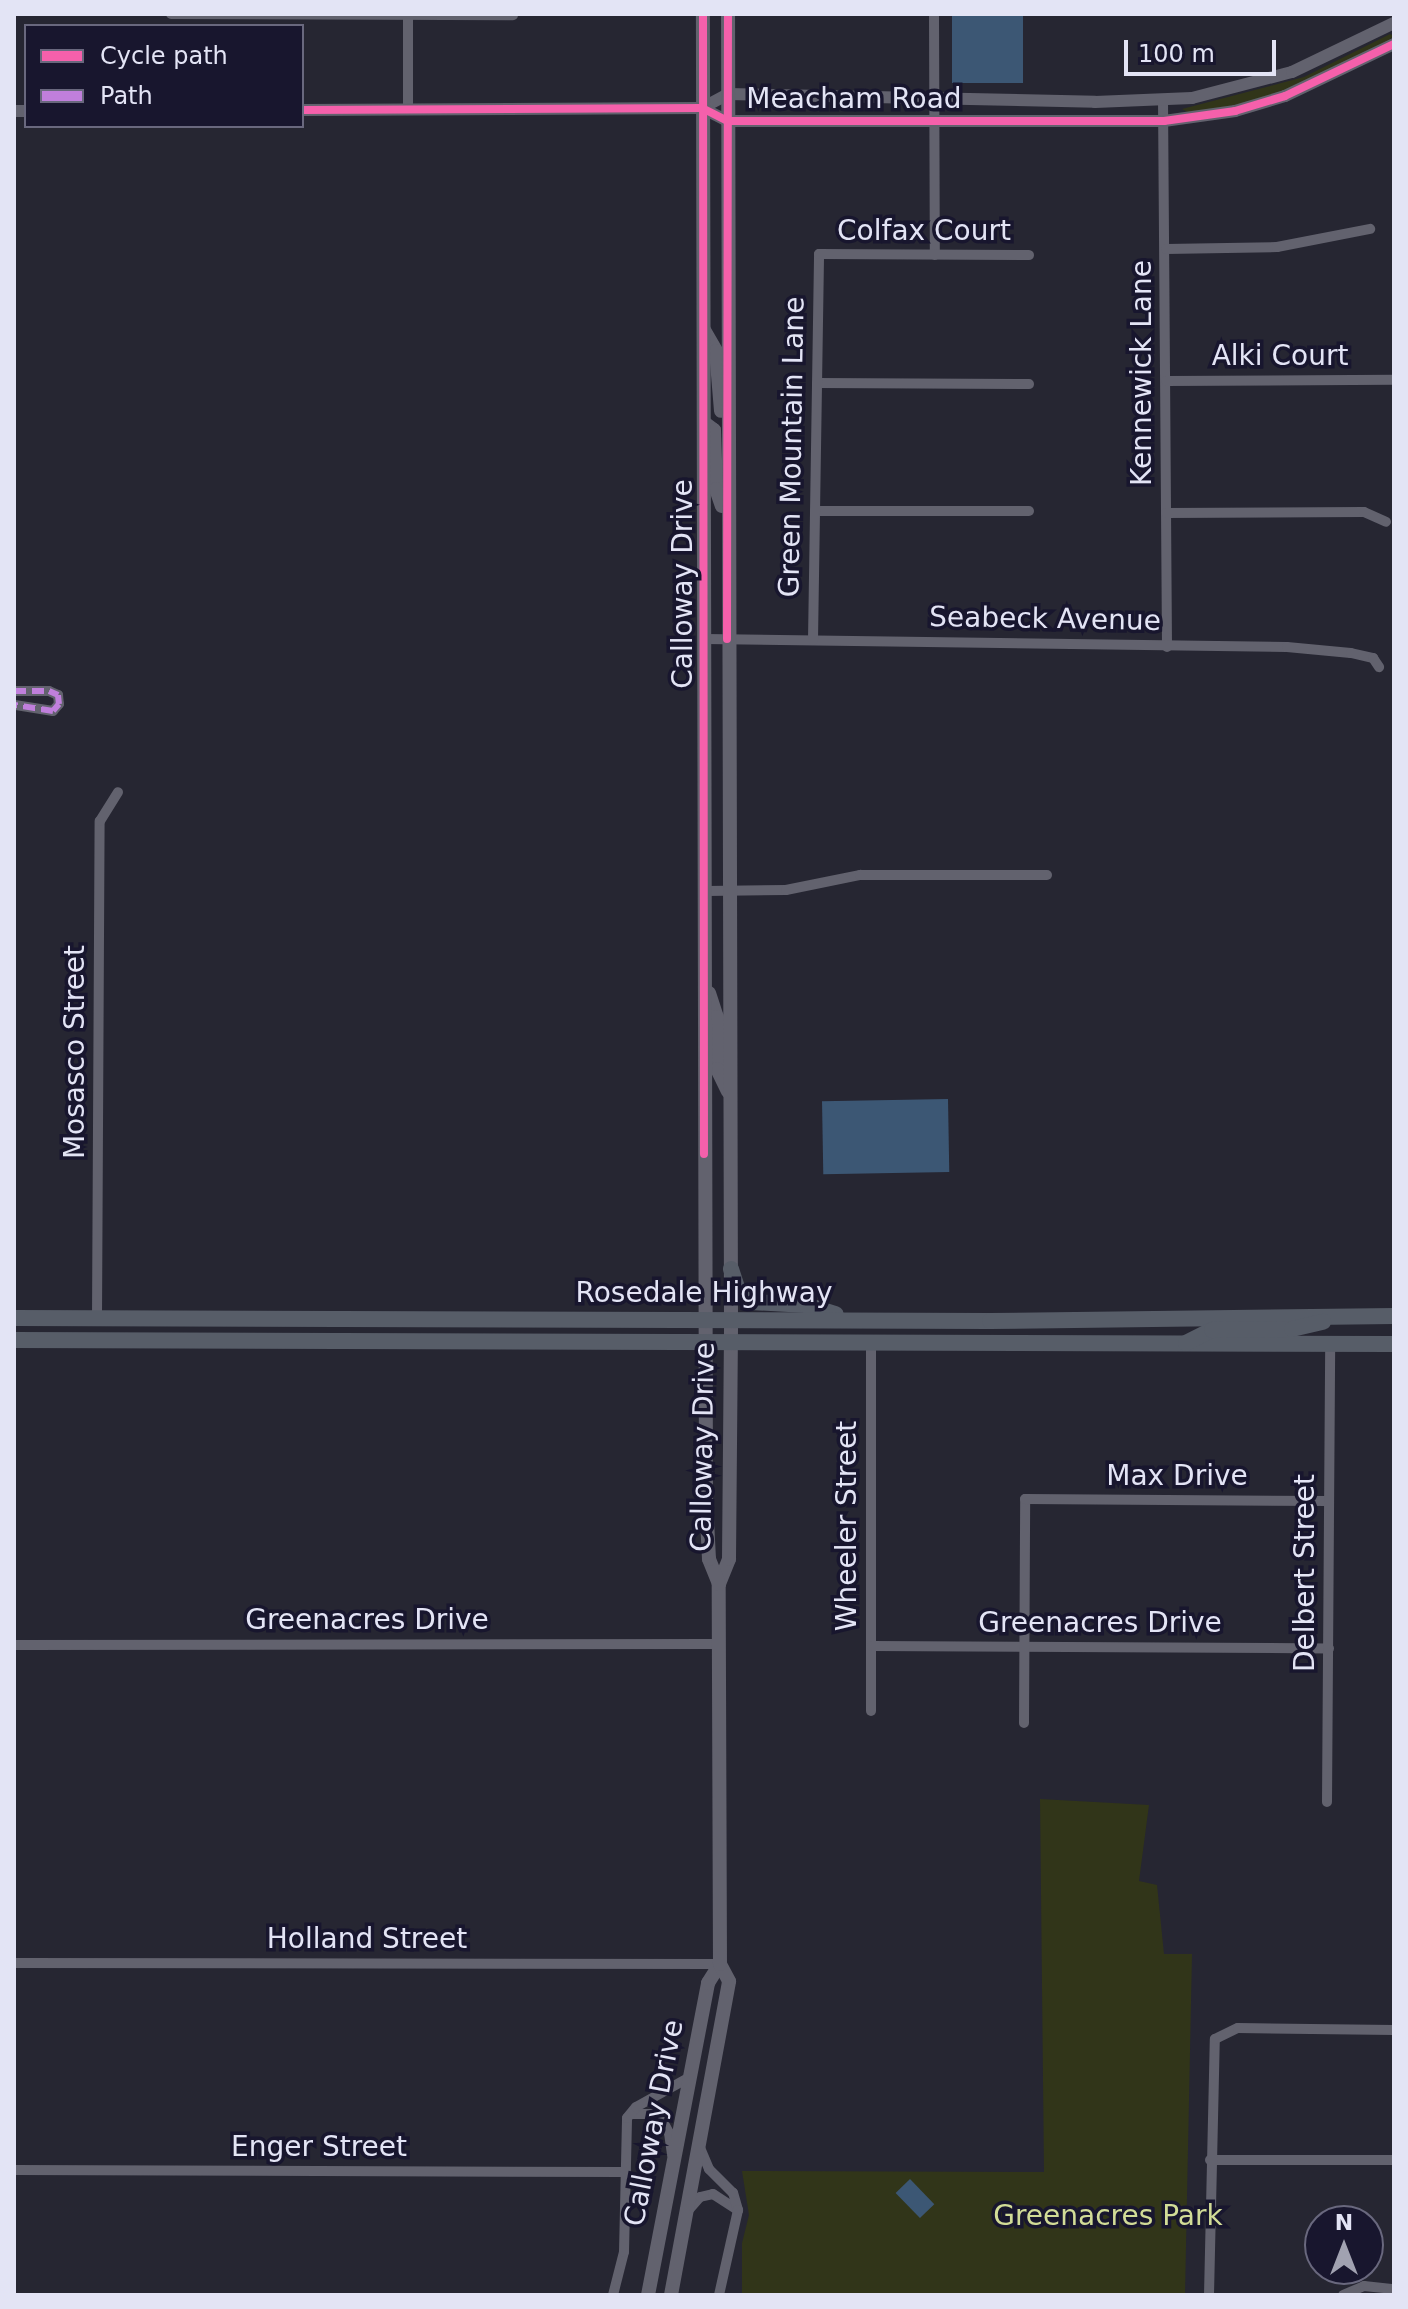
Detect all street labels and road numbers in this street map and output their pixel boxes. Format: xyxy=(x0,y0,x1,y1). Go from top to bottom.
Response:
street label: Meacham Road xyxy=(746,82,962,116)
street label: Colfax Court xyxy=(837,214,1011,248)
street label: Kennewick Lane xyxy=(1125,260,1159,486)
street label: Green Mountain Lane xyxy=(773,296,811,598)
street label: Alki Court xyxy=(1212,339,1348,373)
street label: Calloway Drive xyxy=(666,479,700,689)
street label: Seabeck Avenue xyxy=(929,600,1161,638)
street label: Mosasco Street xyxy=(58,945,92,1159)
street label: Rosedale Highway xyxy=(576,1276,832,1310)
street label: Calloway Drive xyxy=(684,1342,722,1552)
street label: Wheeler Street xyxy=(830,1421,864,1631)
street label: Max Drive xyxy=(1106,1459,1248,1493)
street label: Delbert Street xyxy=(1288,1474,1322,1672)
street label: Greenacres Drive xyxy=(245,1603,489,1637)
street label: Greenacres Drive xyxy=(978,1606,1222,1640)
street label: Holland Street xyxy=(267,1922,467,1956)
street label: Calloway Drive xyxy=(618,2017,690,2229)
street label: Enger Street xyxy=(231,2130,407,2164)

